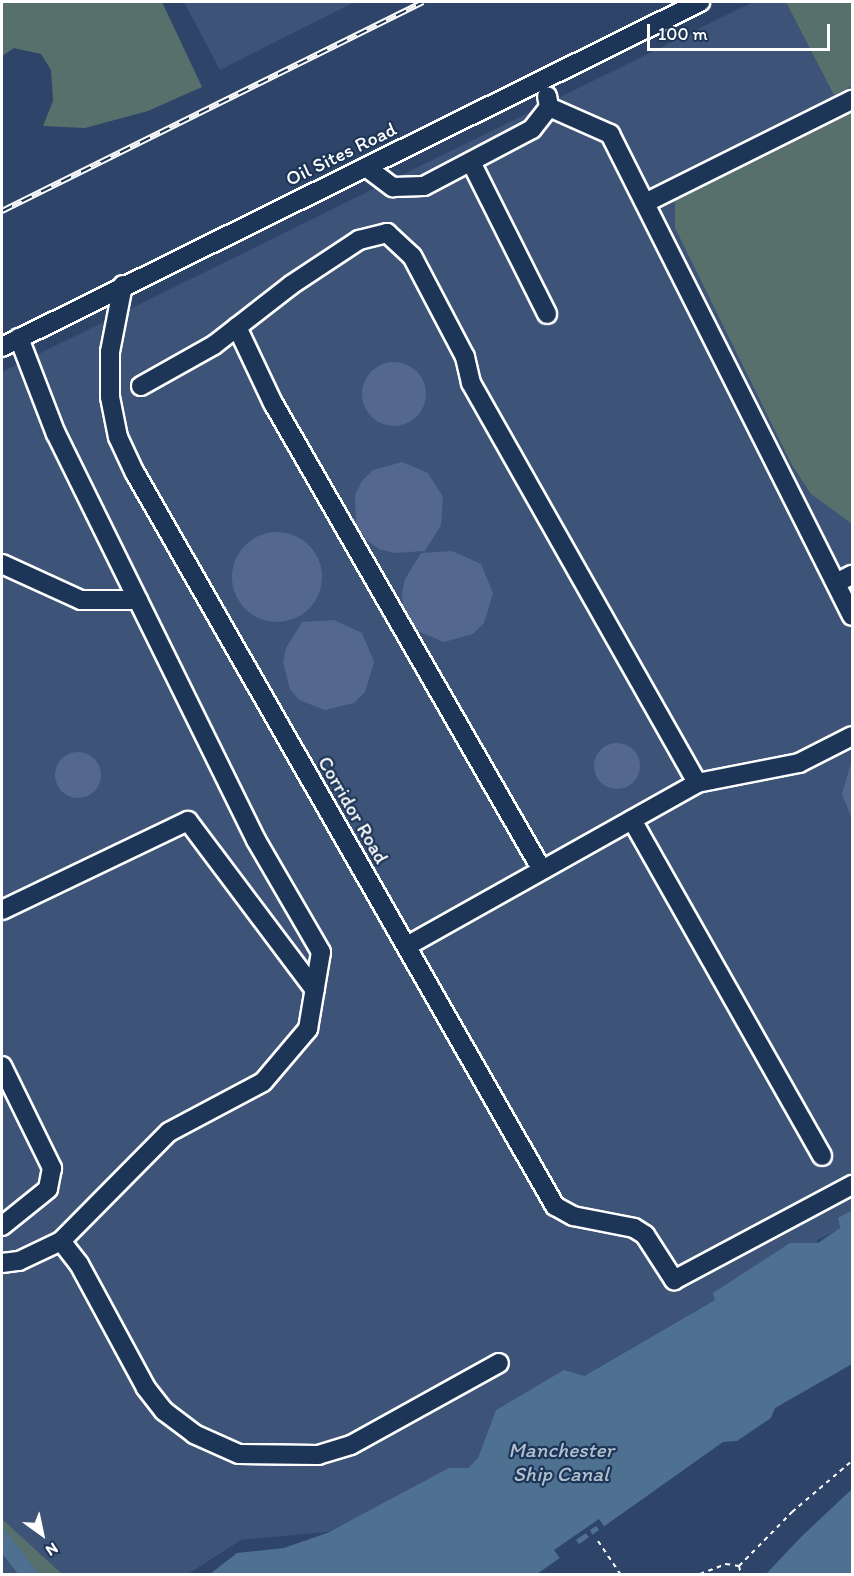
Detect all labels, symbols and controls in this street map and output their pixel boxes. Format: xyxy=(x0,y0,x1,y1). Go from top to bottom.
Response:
scale bar xyxy=(650,12,833,50)
text: 100 m xyxy=(658,23,708,45)
street label: Oil Sites Road xyxy=(282,117,400,191)
street label: Corridor Road xyxy=(313,752,393,868)
water label: Manchester Ship Canal xyxy=(508,1437,614,1487)
north arrow xyxy=(12,1504,72,1564)
text: N xyxy=(42,1539,62,1560)

